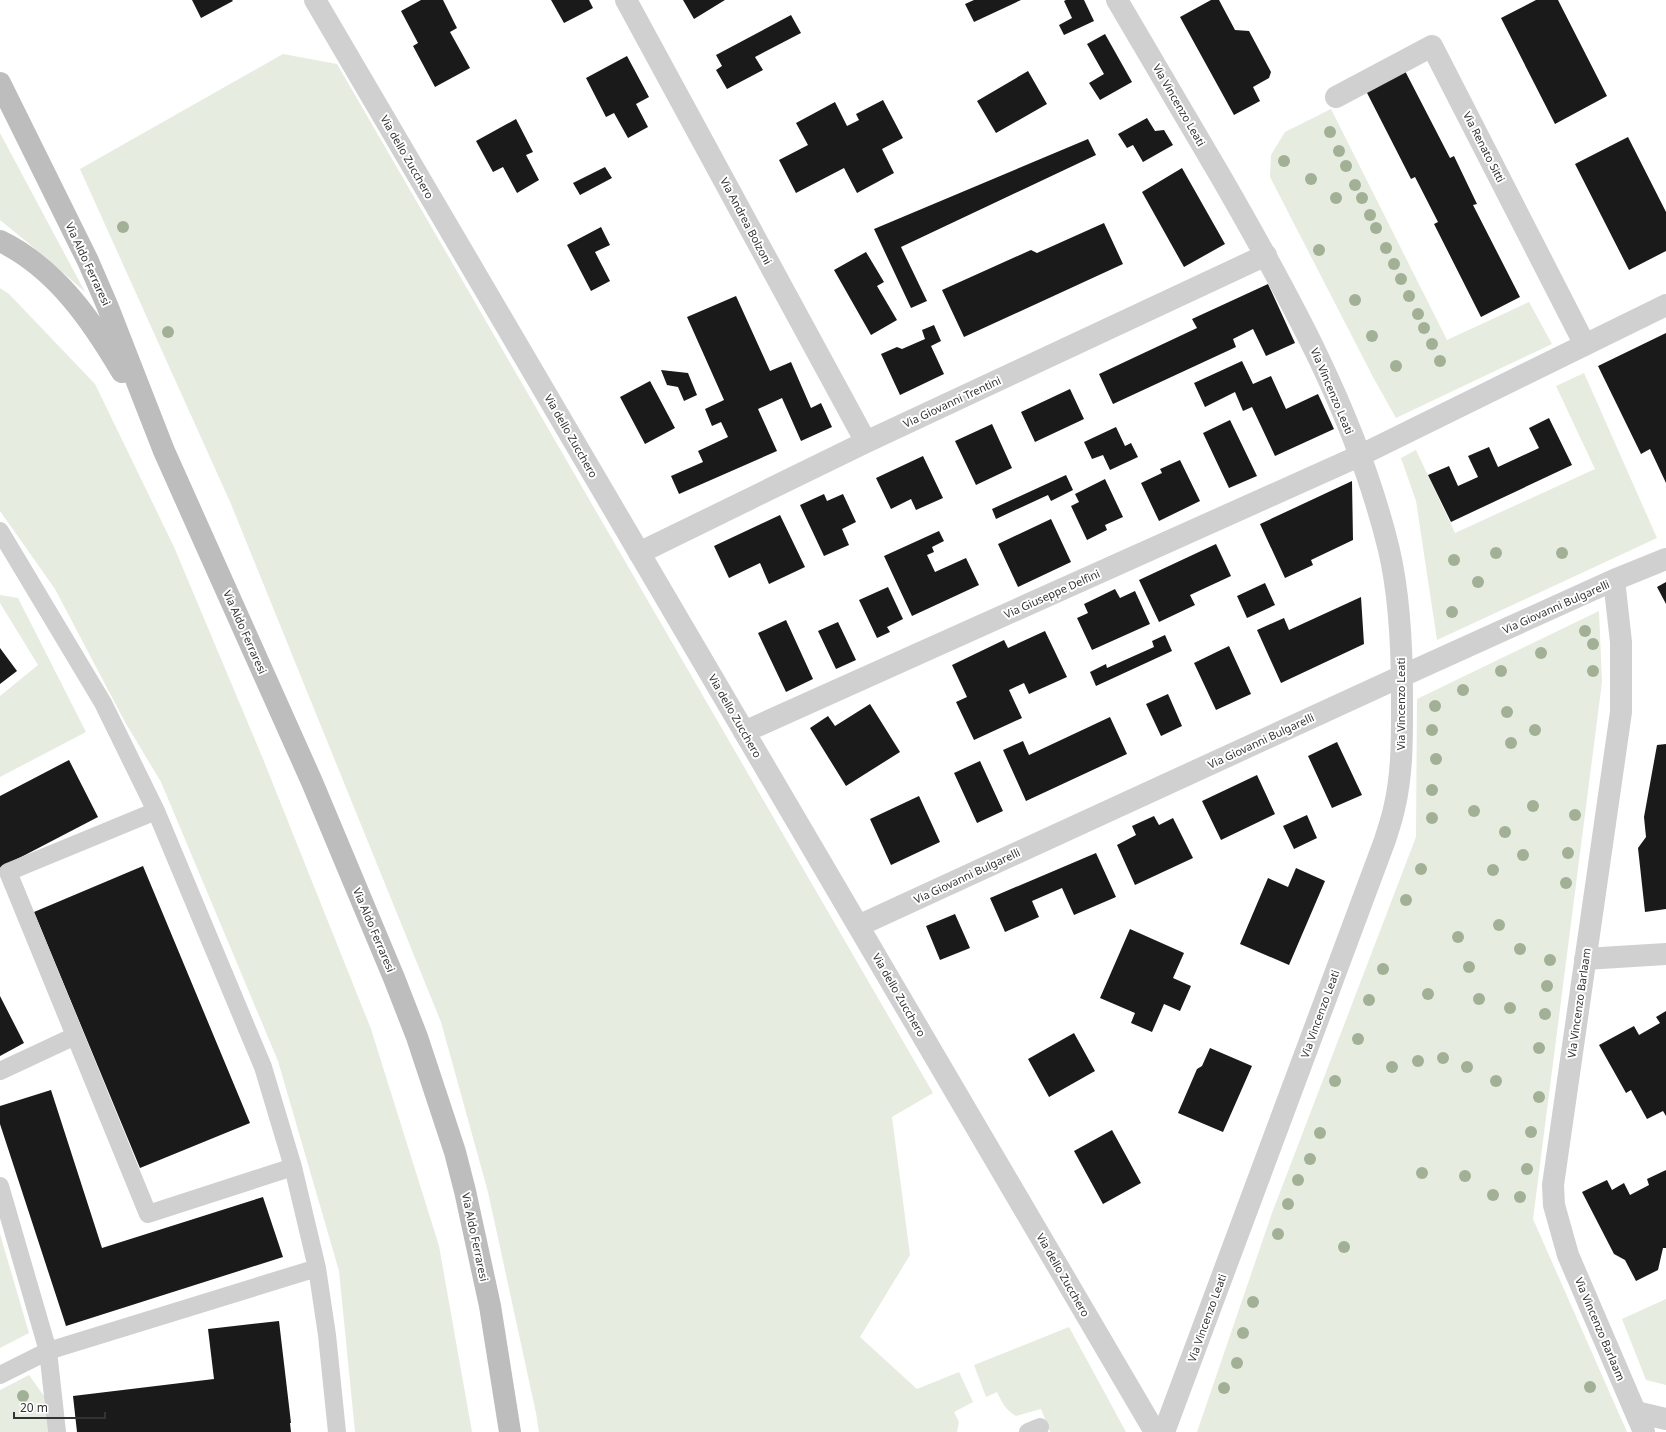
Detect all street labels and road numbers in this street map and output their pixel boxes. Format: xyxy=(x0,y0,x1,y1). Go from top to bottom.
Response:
street label: Via Vincenzo Leati xyxy=(1150,61,1209,149)
street label: Via Renato Sitti xyxy=(1460,109,1509,185)
street label: Via dello Zucchero xyxy=(377,112,438,202)
street label: Via Andrea Bolzoni xyxy=(717,175,776,267)
street label: Via Aldo Ferraresi xyxy=(63,220,114,308)
street label: Via Vincenzo Leati xyxy=(1307,345,1357,436)
street label: Via Giovanni Trentini xyxy=(901,372,1003,431)
street label: Via dello Zucchero xyxy=(541,391,602,481)
street label: Via Giuseppe Delfini xyxy=(1001,566,1102,621)
street label: Via Giovanni Bulgarelli xyxy=(1500,576,1612,637)
street label: Via Aldo Ferraresi xyxy=(220,588,271,676)
street label: Via Vincenzo Leati xyxy=(1393,658,1408,750)
street label: Via dello Zucchero xyxy=(705,671,766,761)
street label: Via Giovanni Bulgarelli xyxy=(1205,709,1316,772)
street label: Via Giovanni Bulgarelli xyxy=(911,844,1022,907)
street label: Via Aldo Ferraresi xyxy=(350,885,399,974)
street label: Via Vincenzo Barlaam xyxy=(1563,947,1594,1059)
street label: Via dello Zucchero xyxy=(869,950,930,1040)
street label: Via Vincenzo Leati xyxy=(1297,968,1342,1060)
street label: Via Aldo Ferraresi xyxy=(459,1191,492,1283)
street label: Via dello Zucchero xyxy=(1033,1230,1094,1320)
street label: Via Vincenzo Leati xyxy=(1184,1272,1229,1364)
street label: Via Vincenzo Barlaam xyxy=(1572,1275,1629,1383)

